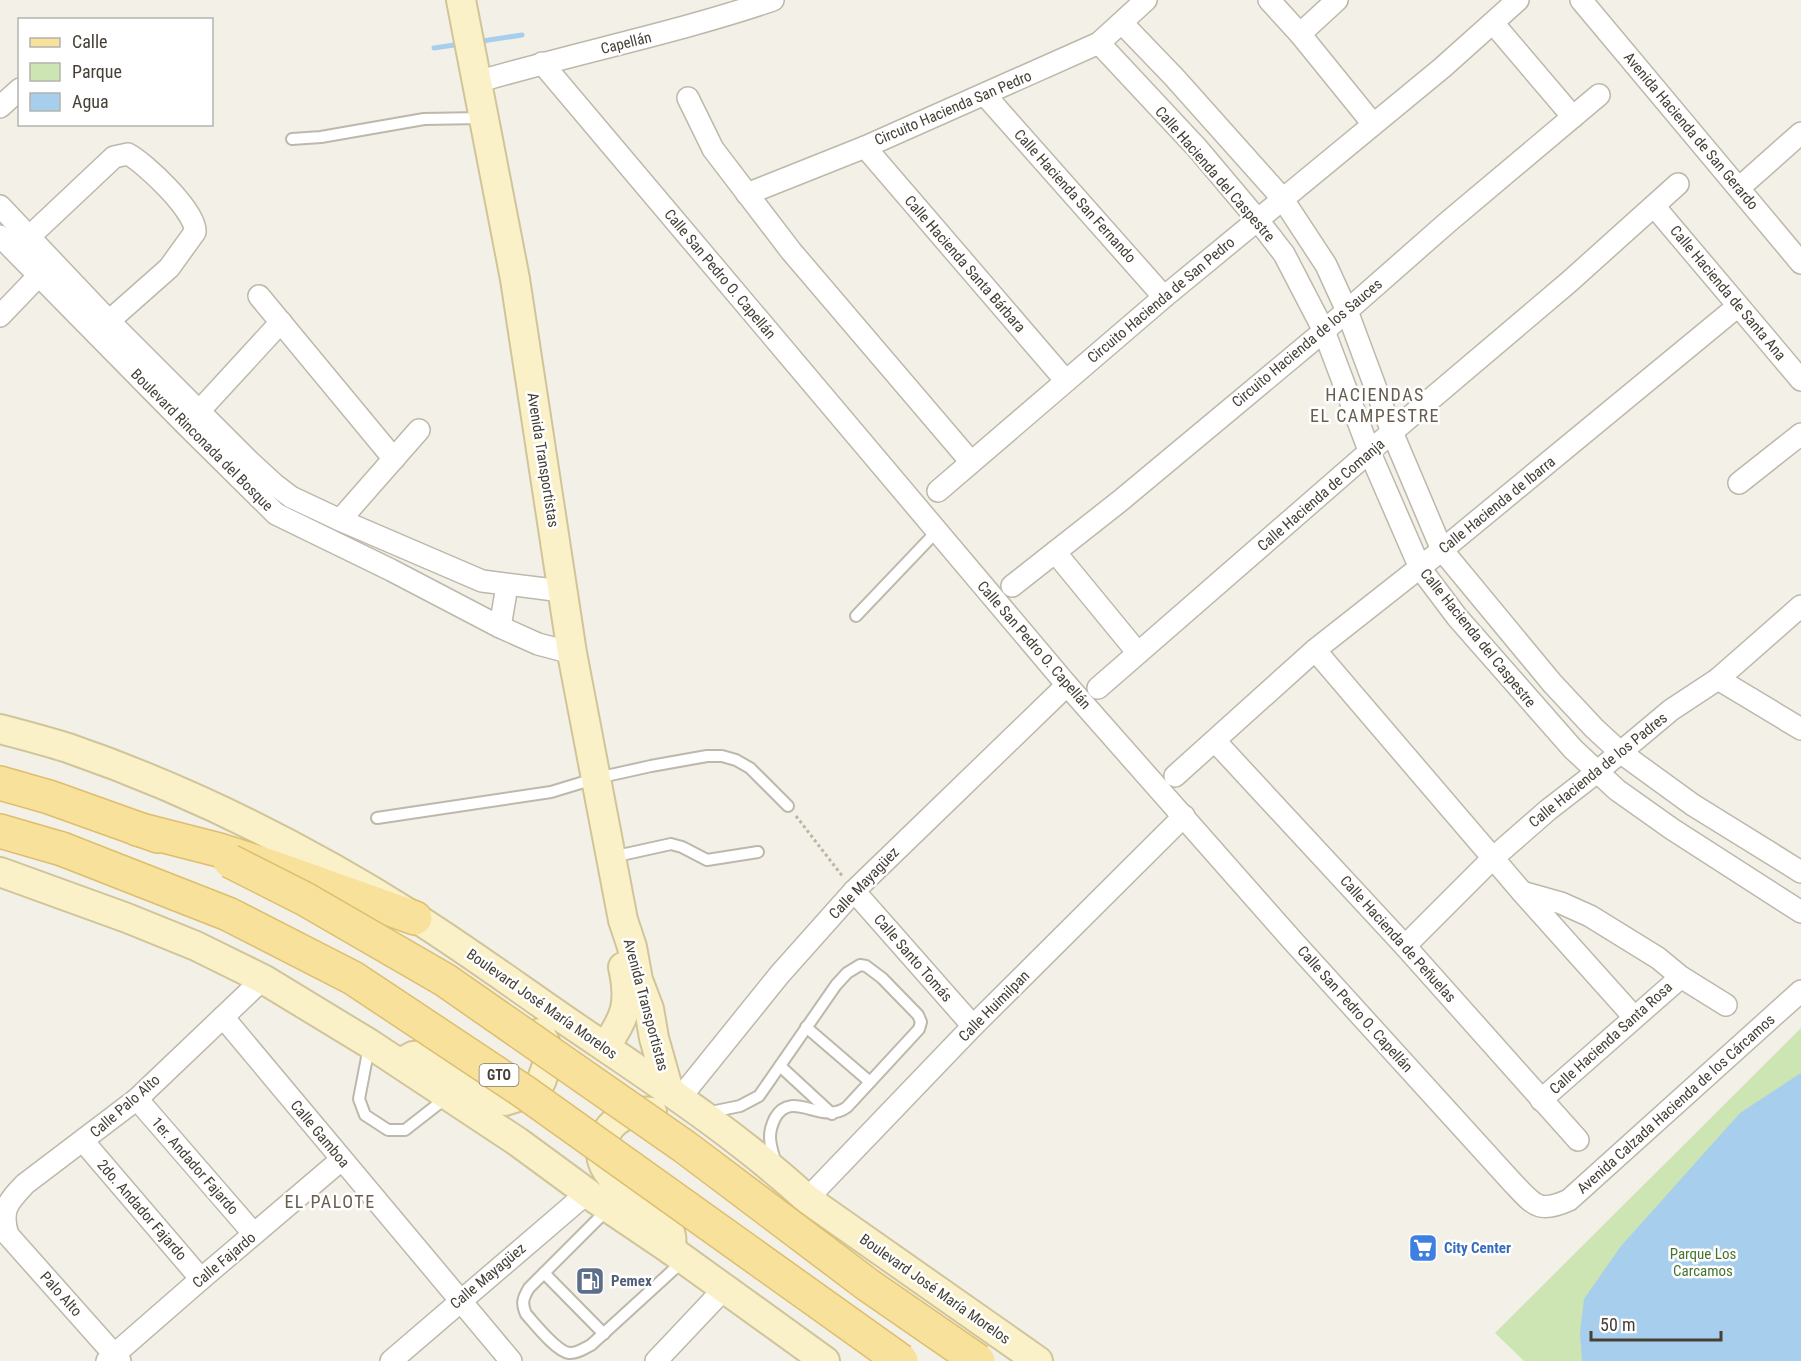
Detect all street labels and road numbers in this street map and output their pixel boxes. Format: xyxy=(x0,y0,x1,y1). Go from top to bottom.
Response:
street label: Capellán xyxy=(599,28,653,58)
street label: Avenida Hacienda de San Gerardo xyxy=(1620,49,1762,213)
street label: Circuito Hacienda San Pedro xyxy=(872,67,1034,149)
street label: Calle Hacienda del Caspestre xyxy=(1151,103,1279,245)
street label: Calle Hacienda San Fernando xyxy=(1010,126,1140,266)
street label: Calle Hacienda Santa Bárbara xyxy=(901,192,1029,336)
street label: Calle San Pedro O. Capellán xyxy=(660,205,780,343)
street label: Calle Hacienda de Santa Ana xyxy=(1666,222,1790,364)
street label: Circuito Hacienda de San Pedro xyxy=(1084,233,1238,367)
street label: Circuito Hacienda de los Sauces xyxy=(1228,275,1386,411)
street label: Boulevard Rinconada del Bosque xyxy=(127,365,277,515)
street label: Avenida Transportistas xyxy=(523,391,563,529)
street label: Calle Hacienda de Comanja xyxy=(1254,435,1388,555)
street label: Calle Hacienda de Ibarra xyxy=(1435,453,1559,557)
street label: Calle Hacienda del Caspestre xyxy=(1416,565,1540,711)
street label: Calle San Pedro O. Capellán xyxy=(973,577,1095,713)
street label: Calle Hacienda de los Padres xyxy=(1525,709,1671,831)
street label: Calle Mayagüez xyxy=(825,843,903,923)
street label: Calle Hacienda de Peñuelas xyxy=(1336,872,1460,1006)
street label: Calle Santo Tomás xyxy=(870,911,956,1006)
street label: Avenida Transportistas xyxy=(620,937,672,1073)
street label: Calle San Pedro O. Capellán xyxy=(1293,942,1417,1076)
street label: Boulevard José María Morelos xyxy=(463,945,621,1063)
street label: Calle Huimilpan xyxy=(955,967,1033,1045)
street label: Calle Hacienda Santa Rosa xyxy=(1546,978,1676,1098)
street label: Avenida Calzada Hacienda de los Cárcamos xyxy=(1573,1010,1779,1198)
road number: GTO xyxy=(480,1064,518,1086)
street label: Calle Palo Alto xyxy=(86,1071,164,1141)
street label: Calle Gamboa xyxy=(287,1097,353,1171)
street label: 1er. Andador Fajardo xyxy=(148,1114,242,1218)
street label: 2do. Andador Fajardo xyxy=(93,1156,191,1264)
street label: Calle Fajardo xyxy=(189,1228,259,1292)
street label: Boulevard José María Morelos xyxy=(856,1230,1014,1348)
street label: Calle Mayagüez xyxy=(447,1239,529,1313)
street label: Palo Alto xyxy=(36,1268,86,1320)

